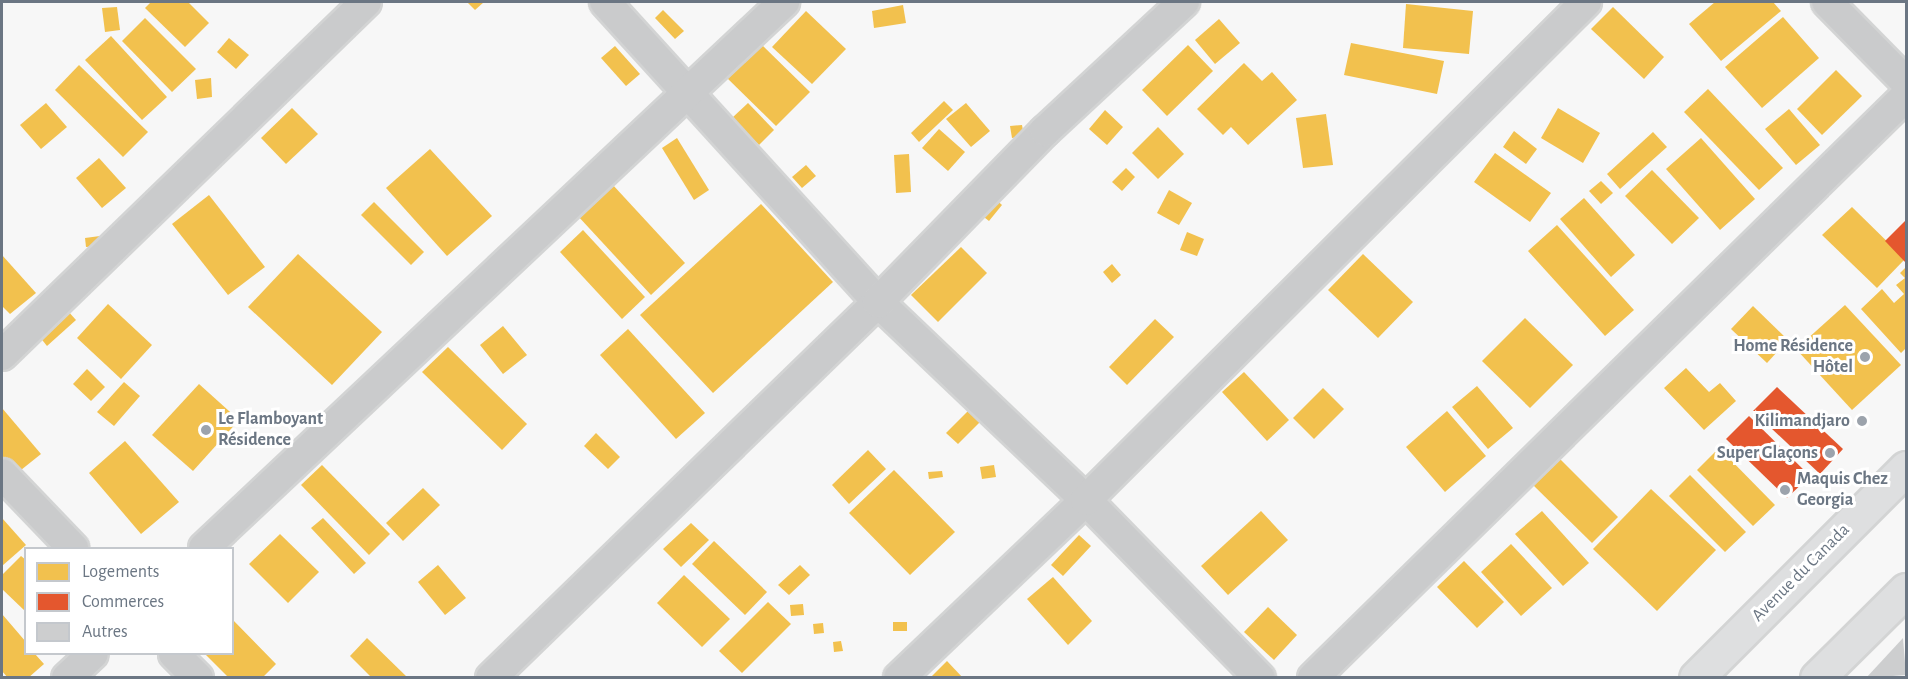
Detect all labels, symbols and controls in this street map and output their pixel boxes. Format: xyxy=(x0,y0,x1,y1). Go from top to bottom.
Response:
place label: Home Résidence Hôtel xyxy=(1733,336,1853,378)
marker: Home Résidence Hôtel xyxy=(1858,350,1872,364)
place label: Le Flamboyant Résidence xyxy=(218,409,323,452)
place label: Kilimandjaro xyxy=(1754,410,1850,432)
marker: Kilimandjaro xyxy=(1855,414,1869,428)
marker: Le Flamboyant Résidence xyxy=(199,423,213,437)
place label: Super Glaçons xyxy=(1717,442,1818,464)
marker: Super Glaçons xyxy=(1823,446,1837,460)
place label: Maquis Chez Georgia xyxy=(1797,469,1888,512)
marker: Maquis Chez Georgia xyxy=(1778,483,1792,497)
street label: Avenue du Canada xyxy=(1748,520,1854,626)
legend xyxy=(24,547,234,655)
text: Logements xyxy=(82,563,160,581)
text: Commerces xyxy=(82,593,164,611)
text: Autres xyxy=(82,623,128,641)

